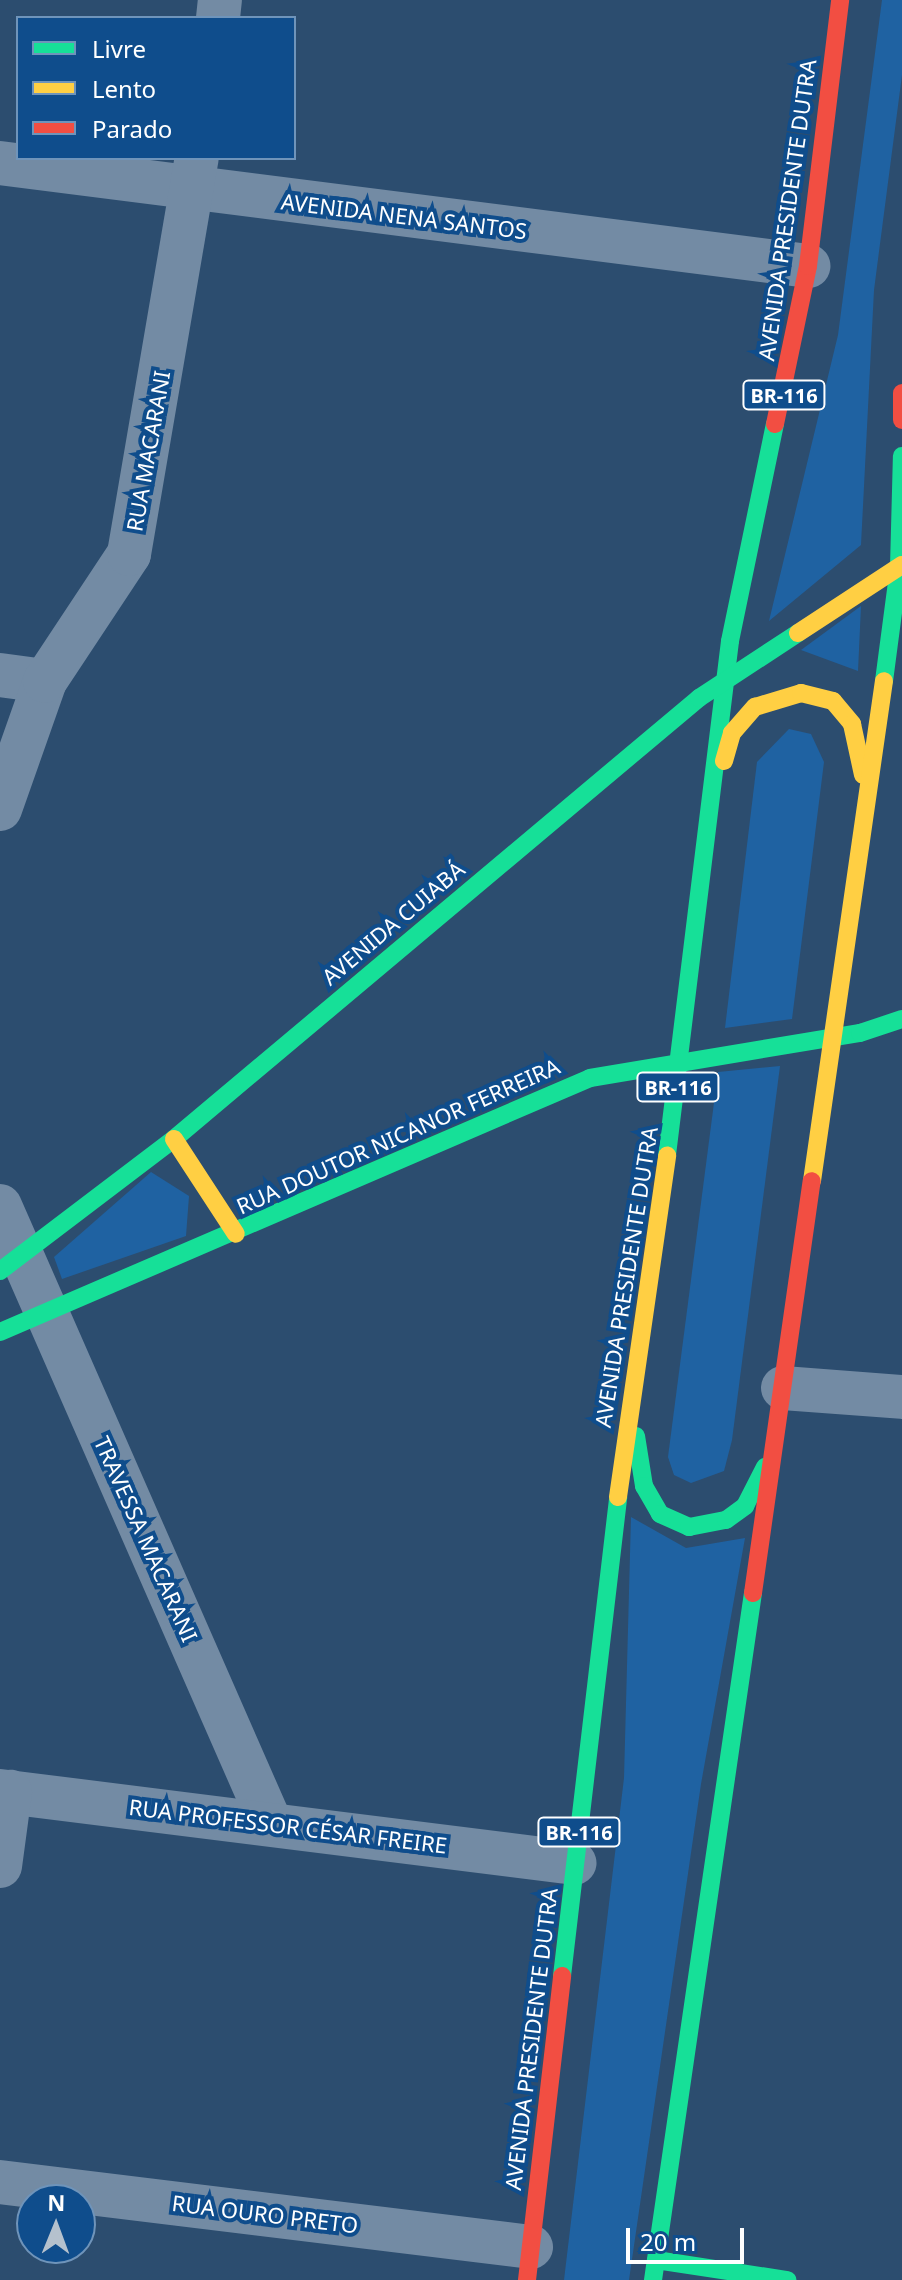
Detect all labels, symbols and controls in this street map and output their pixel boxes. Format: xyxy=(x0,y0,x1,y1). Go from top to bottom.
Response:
legend xyxy=(16,16,296,160)
text: Livre xyxy=(92,32,146,65)
street label: AVENIDA PRESIDENTE DUTRA xyxy=(753,58,821,362)
text: Lento xyxy=(92,72,156,105)
text: Parado xyxy=(92,112,172,145)
street label: AVENIDA NENA SANTOS xyxy=(280,188,528,244)
street label: RUA MACARANI xyxy=(121,369,175,533)
road number: BR-116 xyxy=(742,379,826,411)
street label: AVENIDA CUIABÁ xyxy=(316,856,470,990)
street label: RUA DOUTOR NICANOR FERREIRA xyxy=(232,1053,564,1219)
road number: BR-116 xyxy=(636,1071,720,1103)
street label: AVENIDA PRESIDENTE DUTRA xyxy=(589,1125,663,1429)
street label: TRAVESSA MACARANI xyxy=(89,1432,203,1646)
street label: RUA PROFESSOR CÉSAR FREIRE xyxy=(127,1793,449,1859)
road number: BR-116 xyxy=(537,1816,621,1848)
street label: AVENIDA PRESIDENTE DUTRA xyxy=(499,1886,563,2192)
north arrow xyxy=(16,2184,96,2264)
text: N xyxy=(47,2187,66,2217)
street label: RUA OURO PRETO xyxy=(170,2189,360,2239)
scale bar xyxy=(630,2212,748,2262)
text: 20 m xyxy=(640,2225,696,2258)

